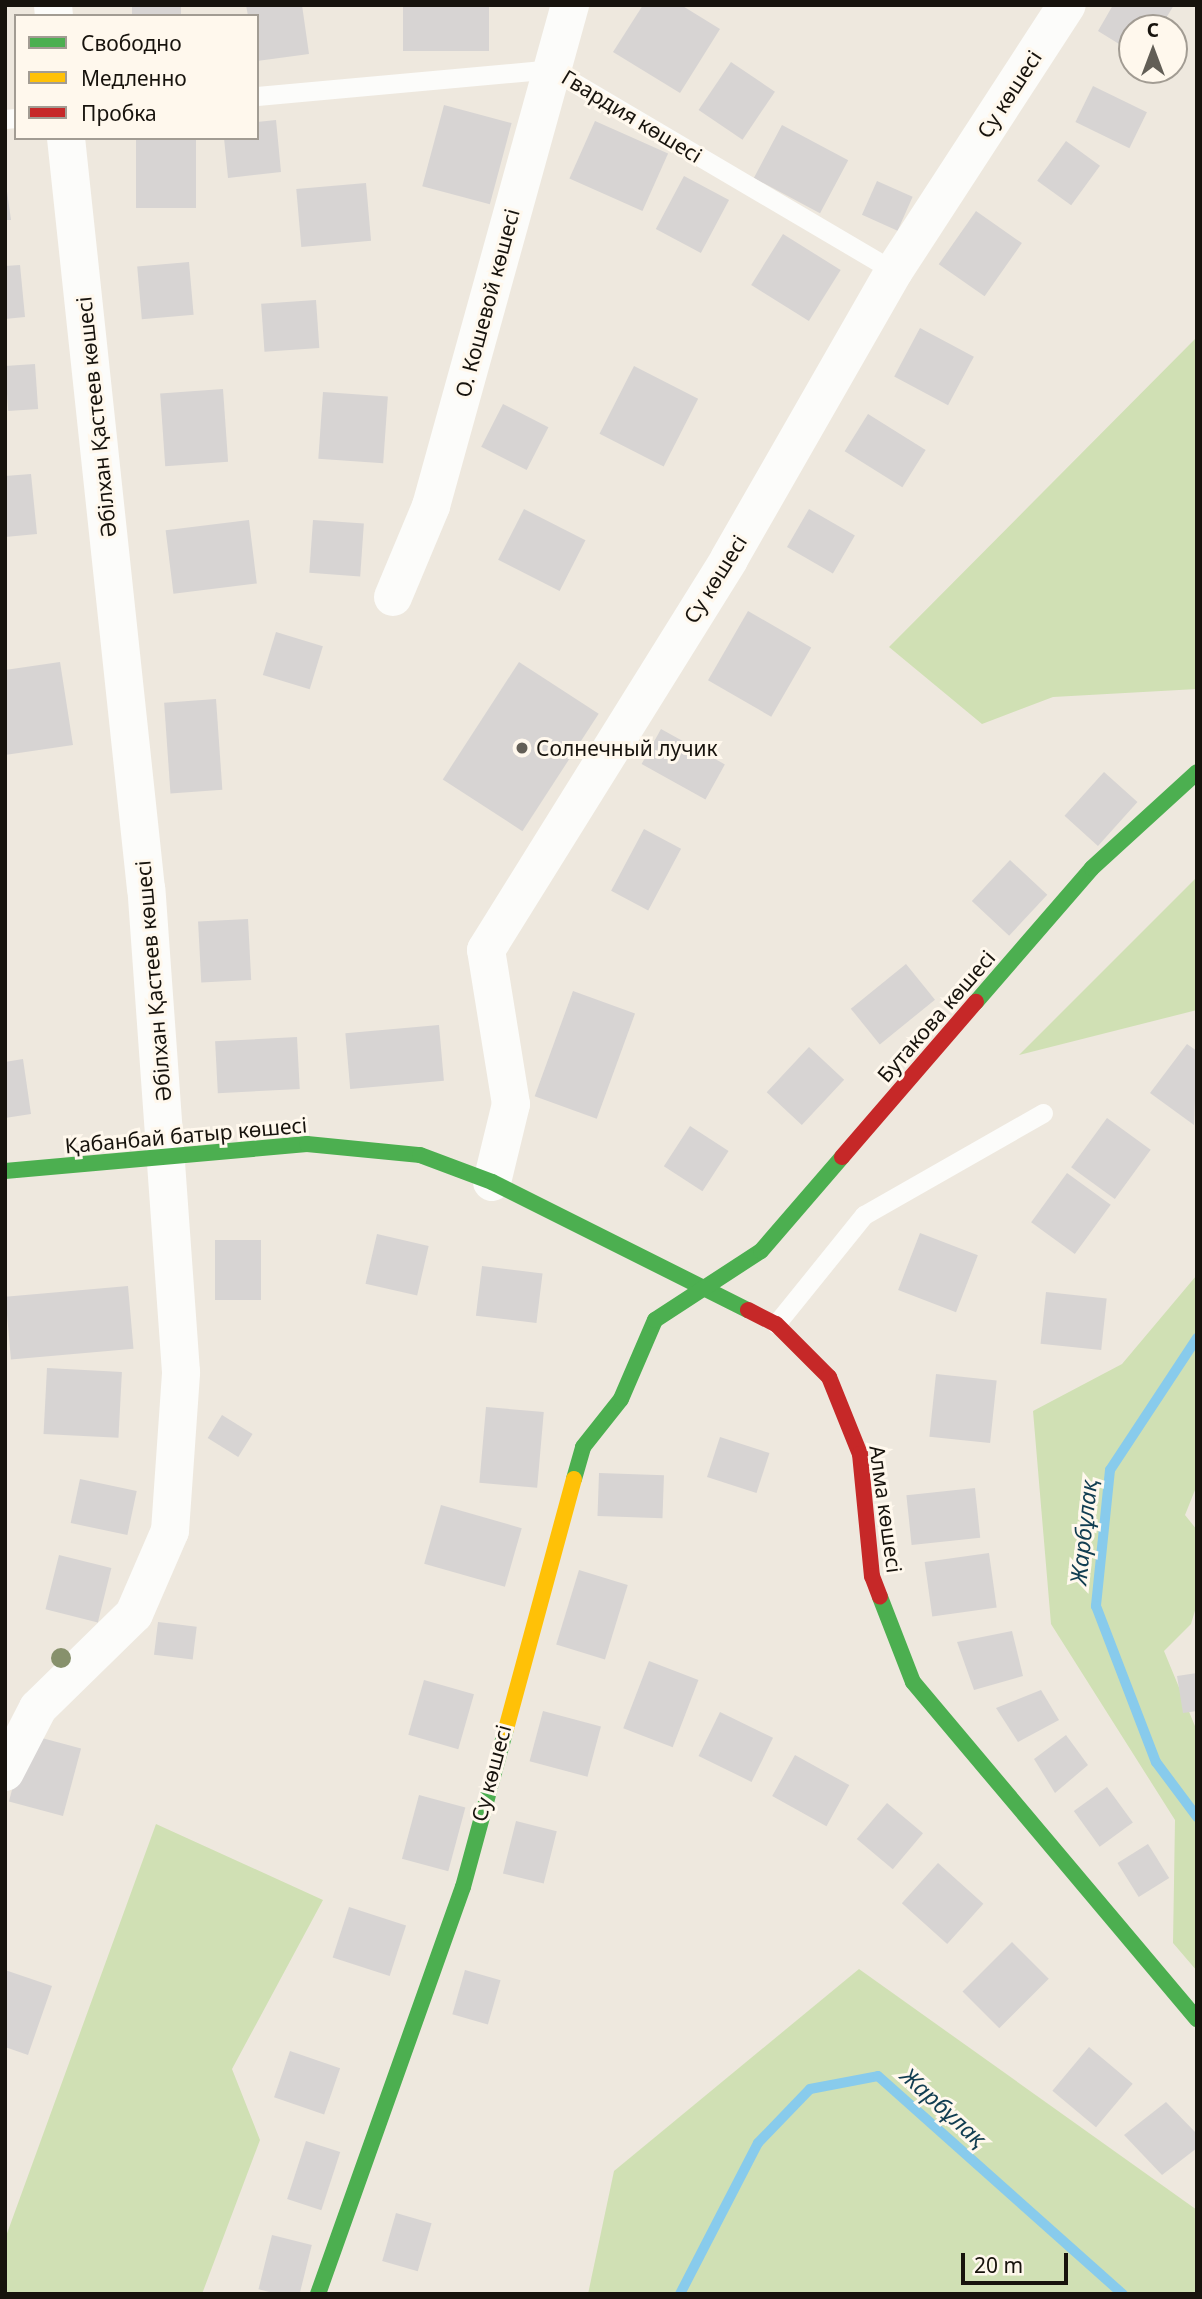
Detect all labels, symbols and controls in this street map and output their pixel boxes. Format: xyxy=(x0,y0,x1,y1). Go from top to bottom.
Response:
legend xyxy=(14,14,259,140)
north arrow xyxy=(1118,14,1188,84)
text: С xyxy=(1147,17,1159,43)
text: Свободно xyxy=(81,29,182,57)
street label: Су көшесі xyxy=(971,46,1047,142)
text: Медленно xyxy=(81,64,187,92)
street label: Гвардия көшесі xyxy=(557,64,707,168)
text: Пробка xyxy=(81,99,157,127)
street label: О. Кошевой көшесі xyxy=(450,206,524,400)
street label: Әбілхан Қастеев көшесі xyxy=(71,295,121,539)
street label: Су көшесі xyxy=(678,530,752,628)
place label: Солнечный лучик xyxy=(536,735,718,761)
marker: Солнечный лучик xyxy=(514,740,530,756)
street label: Әбілхан Қастеев көшесі xyxy=(130,859,176,1103)
street label: Бутакова көшесі xyxy=(872,945,1000,1087)
street label: Қабанбай батыр көшесі xyxy=(64,1112,308,1158)
street label: Алма көшесі xyxy=(865,1444,907,1574)
water label: Жарбұлақ xyxy=(1064,1478,1102,1586)
street label: Су көшесі xyxy=(466,1722,516,1824)
water label: Жарбұлақ xyxy=(895,2061,993,2153)
scale bar xyxy=(964,2240,1071,2284)
text: 20 m xyxy=(974,2251,1023,2279)

